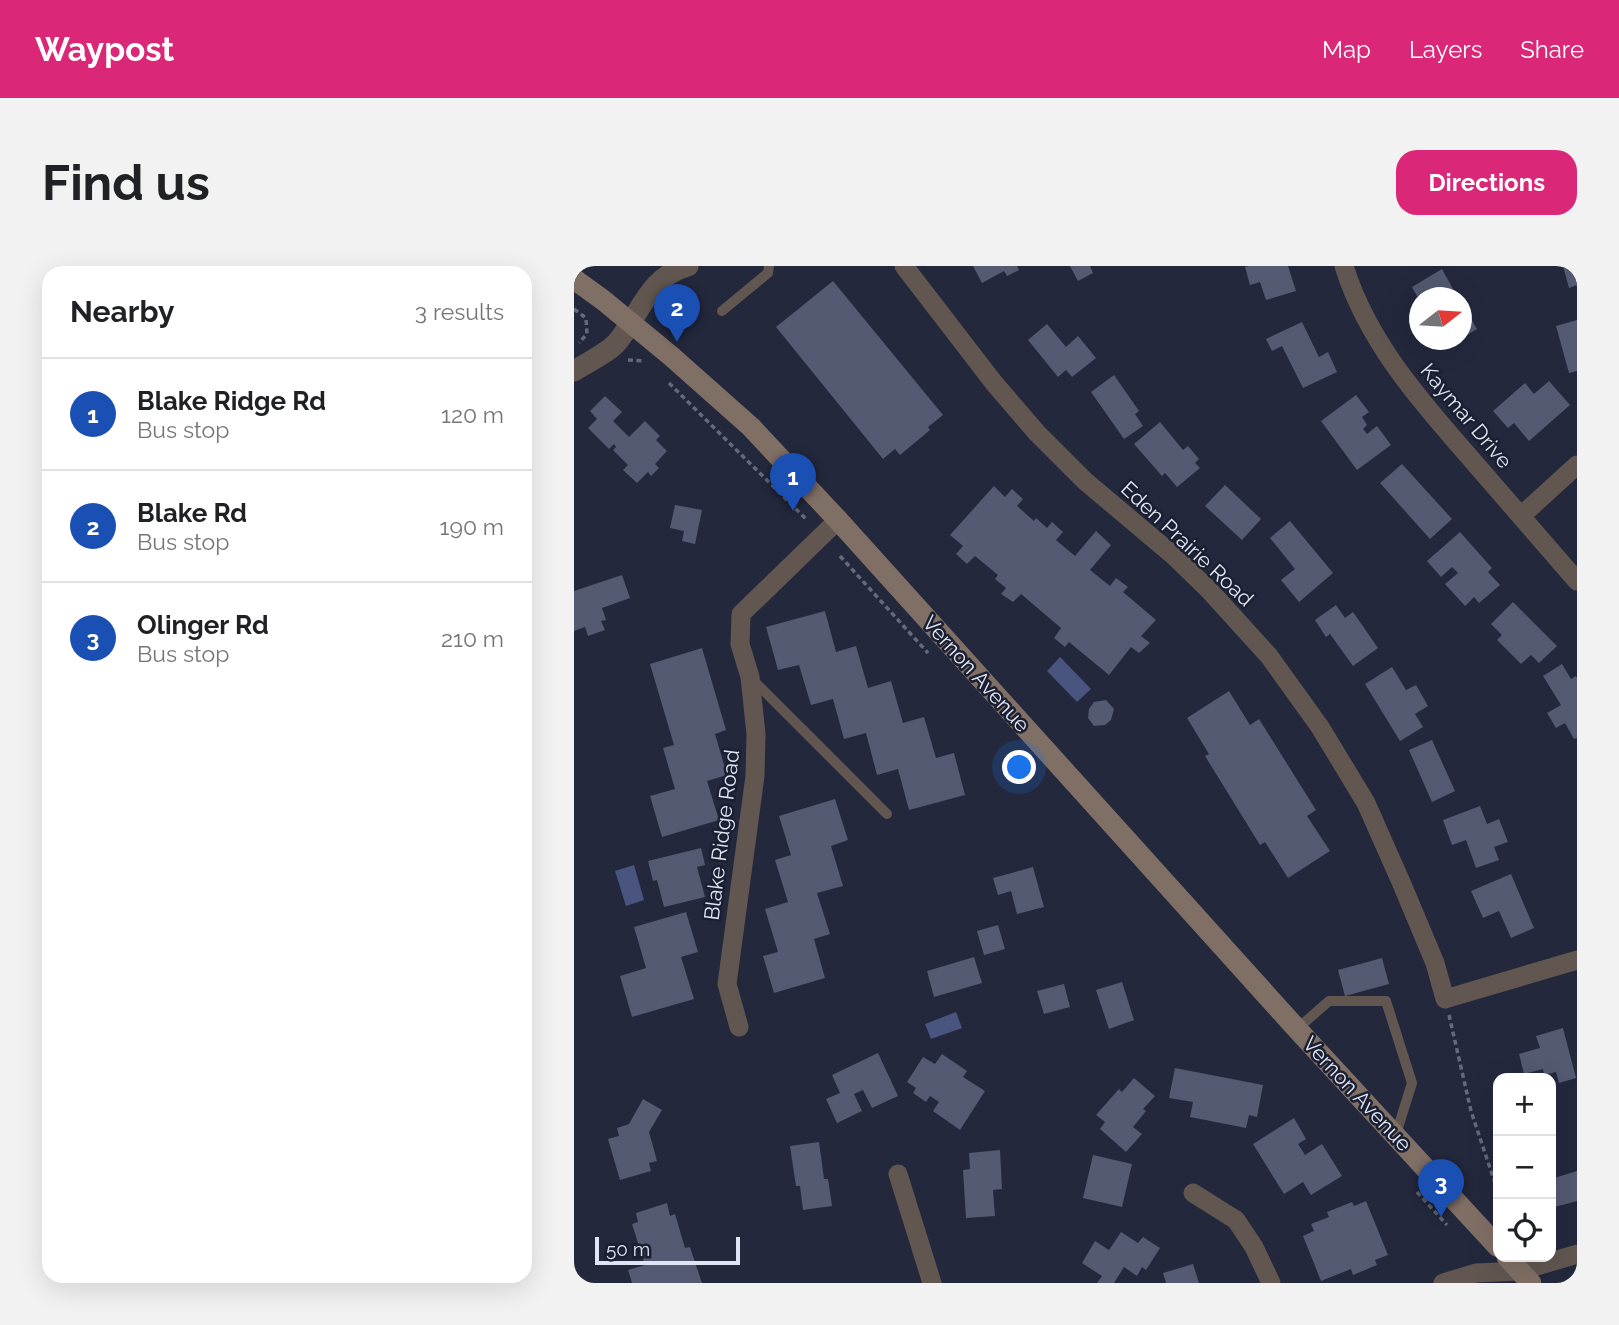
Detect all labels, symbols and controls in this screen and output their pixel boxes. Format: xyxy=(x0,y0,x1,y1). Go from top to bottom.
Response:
text: Waypost xyxy=(35,30,174,69)
text: Map xyxy=(1322,35,1371,64)
text: Layers xyxy=(1409,35,1482,64)
text: Share xyxy=(1520,35,1584,64)
button: Directions xyxy=(1396,150,1577,215)
text: Find us xyxy=(42,154,210,211)
pin: 2 xyxy=(654,284,700,342)
north arrow xyxy=(1409,287,1472,350)
text: Nearby xyxy=(70,294,174,329)
text: 3 results xyxy=(415,298,504,325)
street label: Kaymar Drive xyxy=(1415,358,1517,473)
text: Blake Ridge Rd xyxy=(137,386,326,416)
text: 1 xyxy=(87,401,99,428)
text: 120 m xyxy=(441,401,504,428)
text: Bus stop xyxy=(137,416,229,443)
pin: 1 xyxy=(770,453,816,511)
street label: Eden Prairie Road xyxy=(1116,476,1259,611)
text: Blake Rd xyxy=(137,498,247,528)
text: 2 xyxy=(87,513,99,540)
text: 190 m xyxy=(440,513,504,540)
text: Bus stop xyxy=(137,528,229,555)
text: Olinger Rd xyxy=(137,610,269,640)
street label: Vernon Avenue xyxy=(918,610,1035,737)
text: 3 xyxy=(87,625,99,652)
text: 210 m xyxy=(441,625,504,652)
text: Bus stop xyxy=(137,640,229,667)
street label: Blake Ridge Road xyxy=(699,748,744,922)
your location xyxy=(1002,750,1036,784)
street label: Vernon Avenue xyxy=(1298,1031,1417,1156)
map controls xyxy=(1493,1073,1556,1262)
button: + xyxy=(1493,1073,1556,1136)
button: − xyxy=(1493,1136,1556,1199)
pin: 3 xyxy=(1418,1159,1464,1217)
button: locate xyxy=(1493,1199,1556,1262)
scale bar xyxy=(595,1234,740,1266)
text: 50 m xyxy=(606,1238,650,1260)

